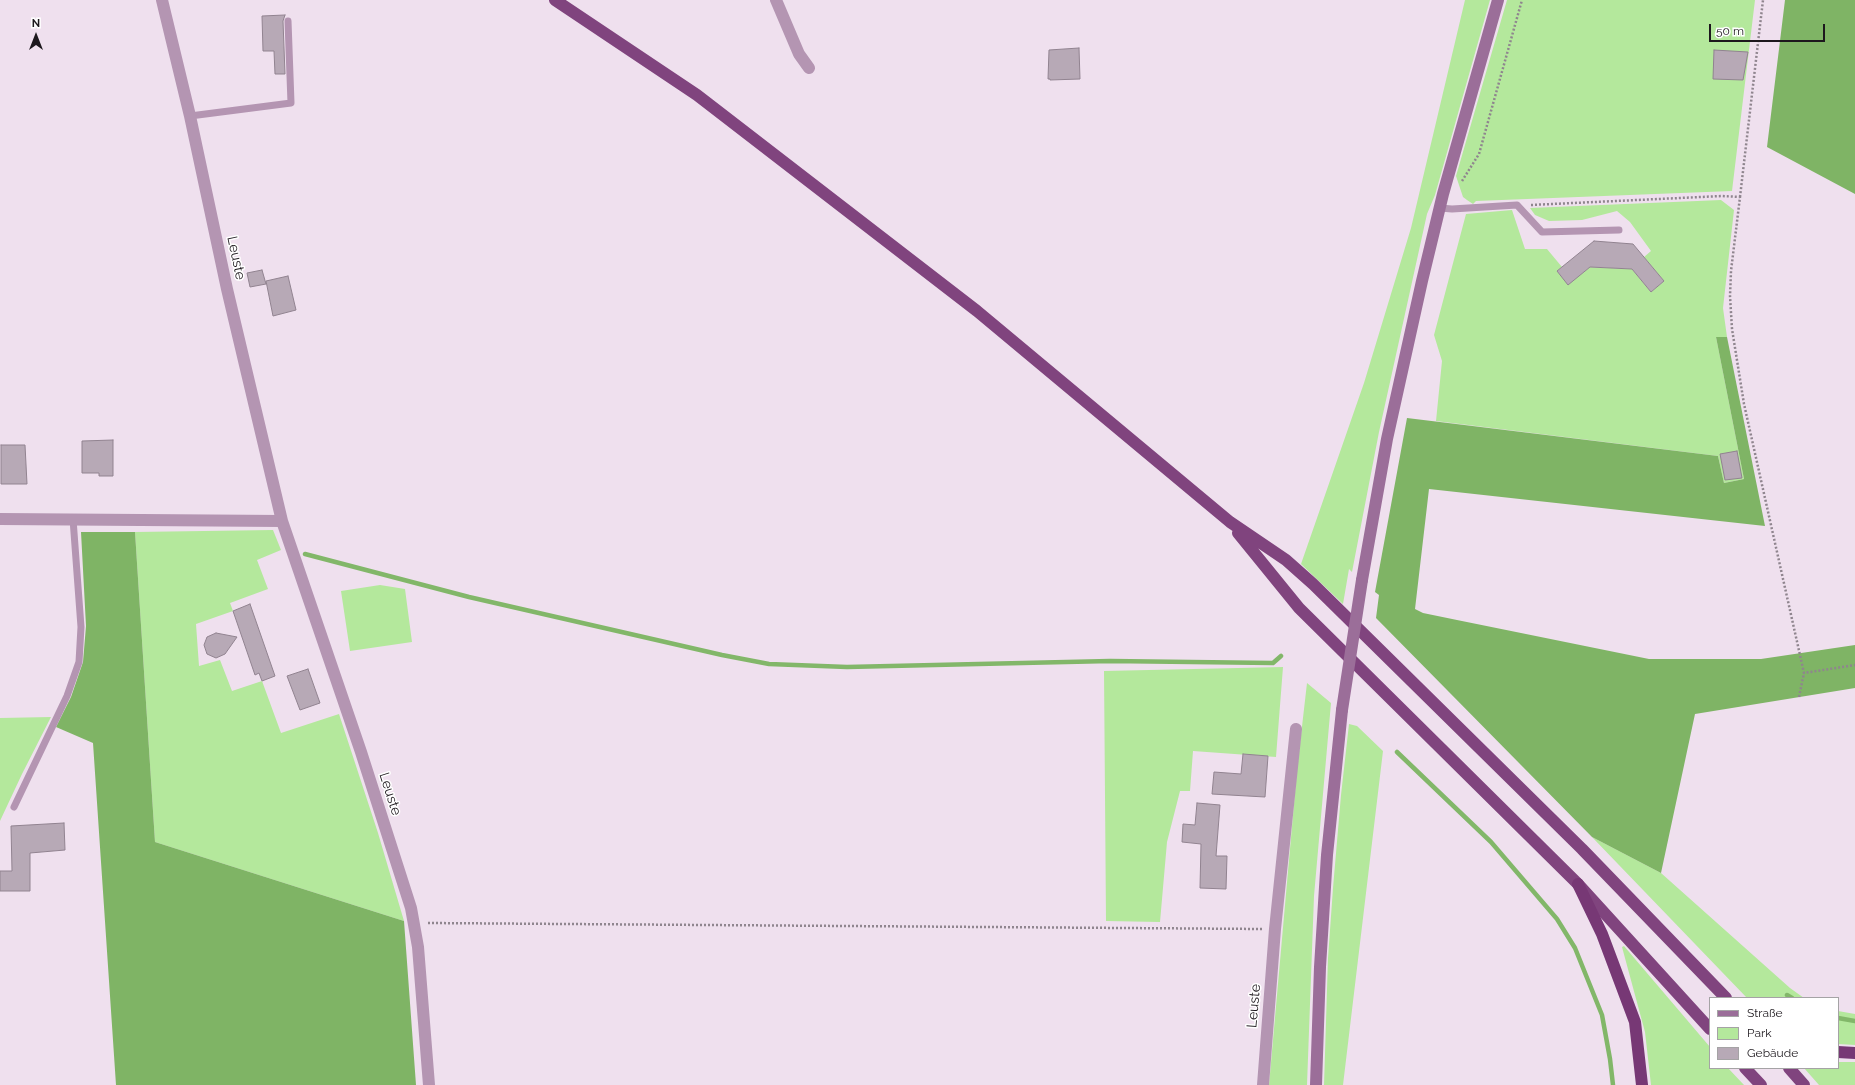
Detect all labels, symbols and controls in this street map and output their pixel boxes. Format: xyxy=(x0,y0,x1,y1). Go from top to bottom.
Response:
north arrow xyxy=(16,16,56,56)
scale bar xyxy=(1711,16,1827,42)
text: N xyxy=(32,17,40,30)
text: 50 m xyxy=(1716,24,1744,38)
street label: Leuste xyxy=(223,235,249,281)
street label: Leuste xyxy=(375,770,405,818)
street label: Leuste xyxy=(1244,983,1264,1029)
legend xyxy=(1709,997,1839,1069)
text: Straße xyxy=(1747,1006,1783,1020)
text: Park xyxy=(1747,1026,1772,1040)
text: Gebäude xyxy=(1747,1046,1798,1060)

